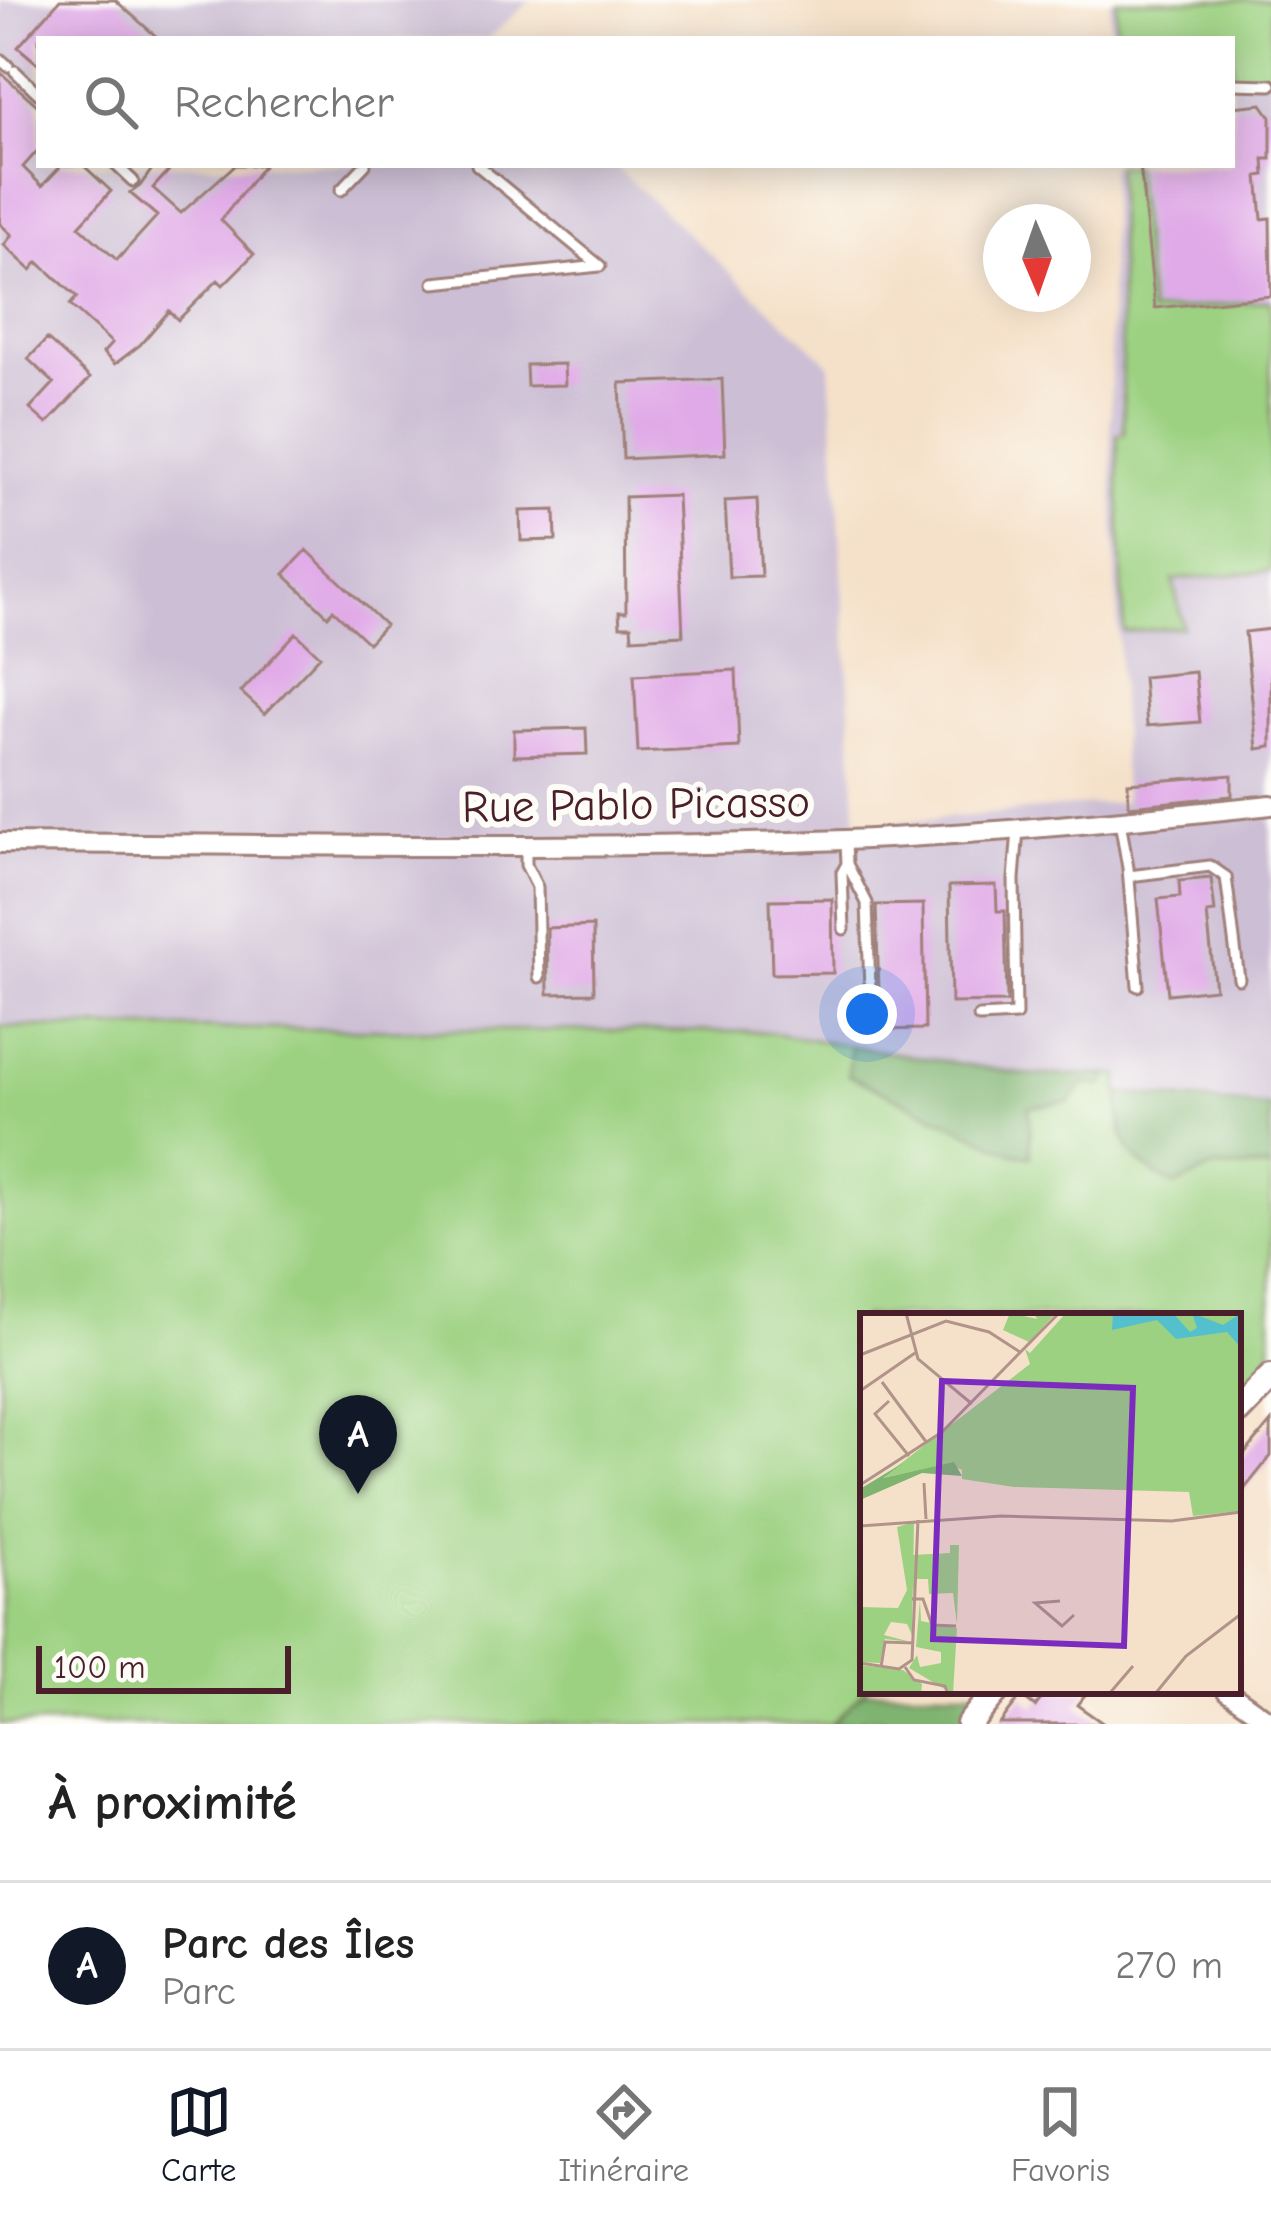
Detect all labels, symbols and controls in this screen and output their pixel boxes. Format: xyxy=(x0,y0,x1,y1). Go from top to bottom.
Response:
search box xyxy=(36,36,1235,168)
icon: search xyxy=(78,69,144,135)
text: Rechercher xyxy=(174,76,394,128)
north arrow xyxy=(983,204,1091,312)
street label: Rue Pablo Picasso xyxy=(462,775,811,833)
your location xyxy=(837,984,897,1044)
inset map xyxy=(860,1313,1241,1694)
pin: A xyxy=(319,1395,397,1494)
scale bar xyxy=(36,1640,291,1693)
text: 100 m xyxy=(54,1648,146,1686)
text: À proximité xyxy=(48,1773,297,1832)
text: Parc des Îles xyxy=(162,1917,415,1969)
text: A xyxy=(76,1943,98,1988)
text: 270 m xyxy=(1115,1943,1223,1988)
text: Parc xyxy=(162,1969,235,2014)
tab: Carte xyxy=(161,2079,236,2189)
tab: Itinéraire xyxy=(558,2079,689,2189)
tab: Favoris xyxy=(1011,2079,1110,2189)

